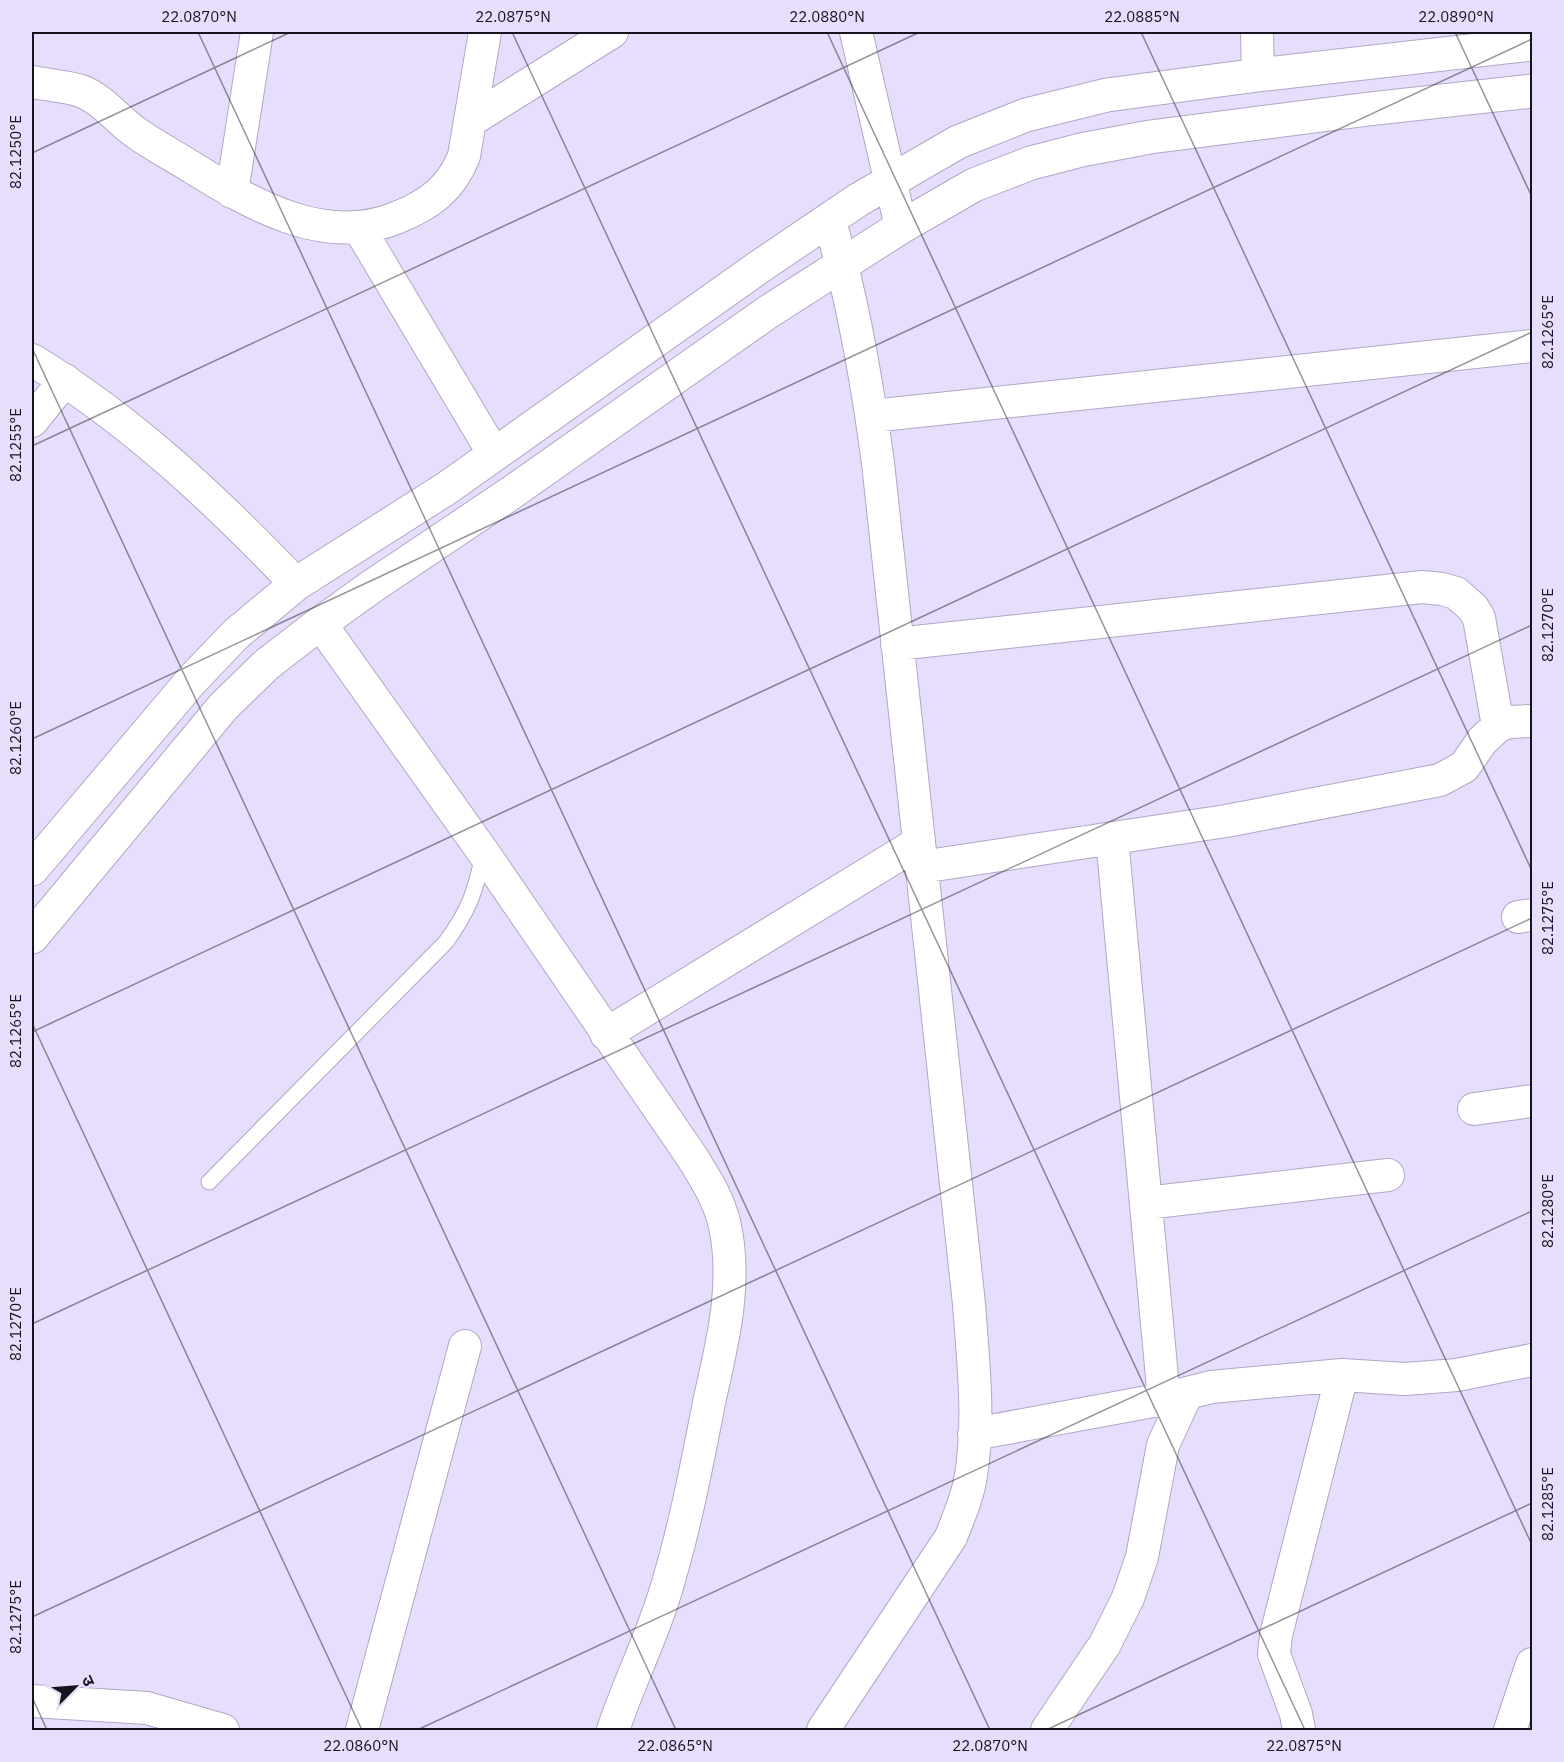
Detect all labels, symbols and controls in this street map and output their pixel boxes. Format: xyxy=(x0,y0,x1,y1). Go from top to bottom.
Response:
text: 22.0870°N xyxy=(161,7,237,26)
text: 22.0875°N xyxy=(475,7,551,26)
text: 22.0880°N xyxy=(789,7,865,26)
text: 22.0885°N xyxy=(1104,7,1180,26)
text: 22.0890°N xyxy=(1418,7,1494,26)
text: 82.1250°E xyxy=(6,115,25,189)
text: 82.1265°E xyxy=(1538,295,1557,369)
text: 82.1255°E xyxy=(6,408,25,482)
text: 82.1270°E xyxy=(1538,588,1557,662)
text: 82.1260°E xyxy=(6,701,25,775)
text: 82.1275°E xyxy=(1538,881,1557,955)
text: 82.1265°E xyxy=(6,994,25,1068)
text: 82.1280°E xyxy=(1538,1174,1557,1248)
text: 82.1270°E xyxy=(6,1287,25,1361)
text: 82.1285°E xyxy=(1538,1467,1557,1541)
text: 82.1275°E xyxy=(6,1580,25,1654)
north arrow xyxy=(45,1657,105,1717)
text: उ xyxy=(78,1672,100,1690)
text: 22.0860°N xyxy=(323,1736,399,1755)
text: 22.0865°N xyxy=(637,1736,713,1755)
text: 22.0870°N xyxy=(952,1736,1028,1755)
text: 22.0875°N xyxy=(1266,1736,1342,1755)

